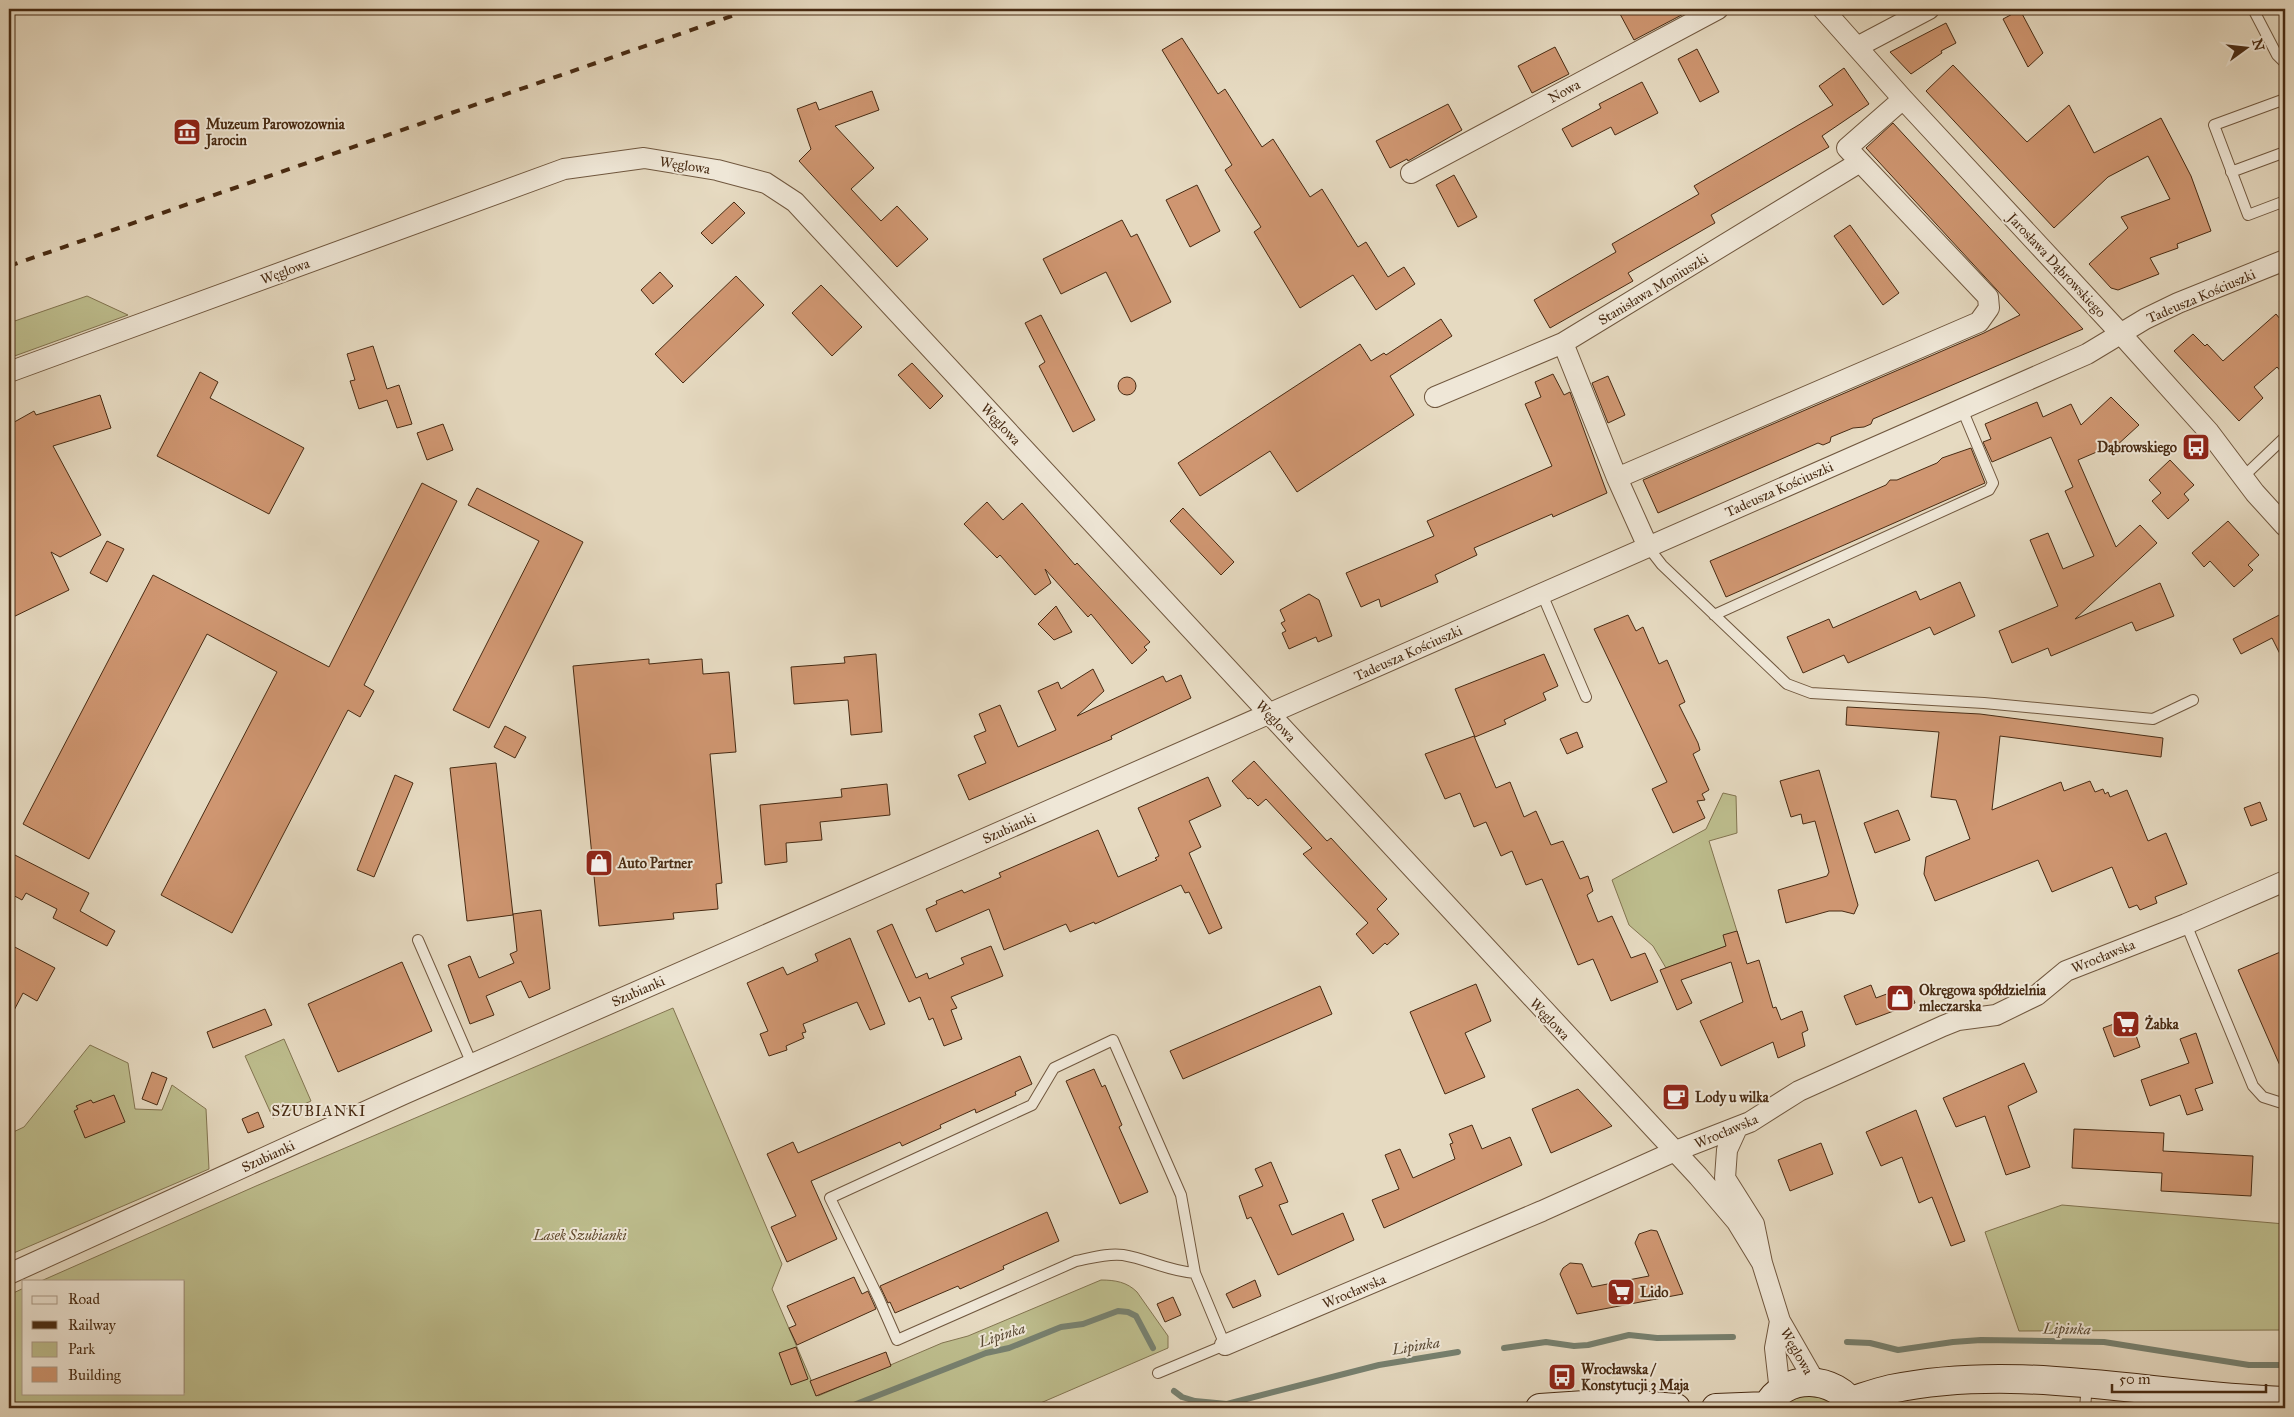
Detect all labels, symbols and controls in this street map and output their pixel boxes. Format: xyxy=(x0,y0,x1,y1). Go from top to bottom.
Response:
north arrow xyxy=(2222,22,2272,72)
text: N xyxy=(2248,37,2268,53)
street label: Nowa xyxy=(1545,76,1583,107)
place label: Muzeum Parowozownia Jarocin xyxy=(204,116,346,150)
museum icon: Muzeum Parowozownia Jarocin xyxy=(172,117,202,147)
street label: Węglowa xyxy=(658,153,711,178)
street label: Jarosława Dąbrowskiego xyxy=(2002,208,2109,322)
street label: Stanisława Moniuszki xyxy=(1595,250,1711,329)
street label: Węglowa xyxy=(258,255,312,288)
street label: Tadeusza Kościuszki xyxy=(2144,266,2258,327)
street label: Węglowa xyxy=(977,400,1024,449)
bus stop icon: Dąbrowskiego xyxy=(2181,432,2211,462)
place label: Dąbrowskiego xyxy=(2097,439,2177,457)
street label: Tadeusza Kościuszki xyxy=(1723,458,1836,521)
street label: Tadeusza Kościuszki xyxy=(1352,622,1465,685)
street label: Węglowa xyxy=(1252,697,1299,746)
street label: Szubianki xyxy=(980,809,1039,848)
shop icon: Auto Partner xyxy=(584,848,614,878)
place label: Auto Partner xyxy=(617,855,693,872)
street label: Wrocławska xyxy=(2069,936,2138,977)
street label: Szubianki xyxy=(609,972,668,1011)
place label: Okręgowa spółdzielnia mleczarska xyxy=(1918,982,2047,1015)
shop icon: Okręgowa spółdzielnia mleczarska xyxy=(1885,983,1915,1013)
street label: Węglowa xyxy=(1526,995,1573,1044)
supermarket icon: Żabka xyxy=(2111,1009,2141,1039)
place label: Żabka xyxy=(2145,1014,2180,1033)
cafe icon: Lody u wilka xyxy=(1661,1082,1691,1112)
place label: Lody u wilka xyxy=(1695,1089,1770,1107)
district label: SZUBIANKI xyxy=(272,1102,366,1120)
street label: Wrocławska xyxy=(1692,1110,1761,1152)
street label: Szubianki xyxy=(239,1137,298,1176)
park label: Lasek Szubianki xyxy=(532,1227,627,1244)
street label: Wrocławska xyxy=(1320,1270,1389,1312)
supermarket icon: Lido xyxy=(1606,1277,1636,1307)
legend xyxy=(22,1280,185,1394)
place label: Lido xyxy=(1640,1284,1668,1301)
text: Road xyxy=(68,1290,100,1308)
text: Railway xyxy=(68,1316,117,1334)
water label: Lipinka xyxy=(975,1319,1028,1352)
water label: Lipinka xyxy=(2042,1320,2091,1339)
street label: Węglowa xyxy=(1776,1325,1817,1378)
water label: Lipinka xyxy=(1390,1333,1441,1360)
text: Park xyxy=(68,1340,95,1358)
place label: Wrocławska / Konstytucji 3 Maja xyxy=(1581,1361,1690,1395)
bus stop icon: Wrocławska / Konstytucji 3 Maja xyxy=(1547,1362,1577,1392)
scale bar xyxy=(2112,1362,2265,1394)
text: Building xyxy=(68,1366,122,1384)
text: 50 m xyxy=(2119,1370,2151,1388)

